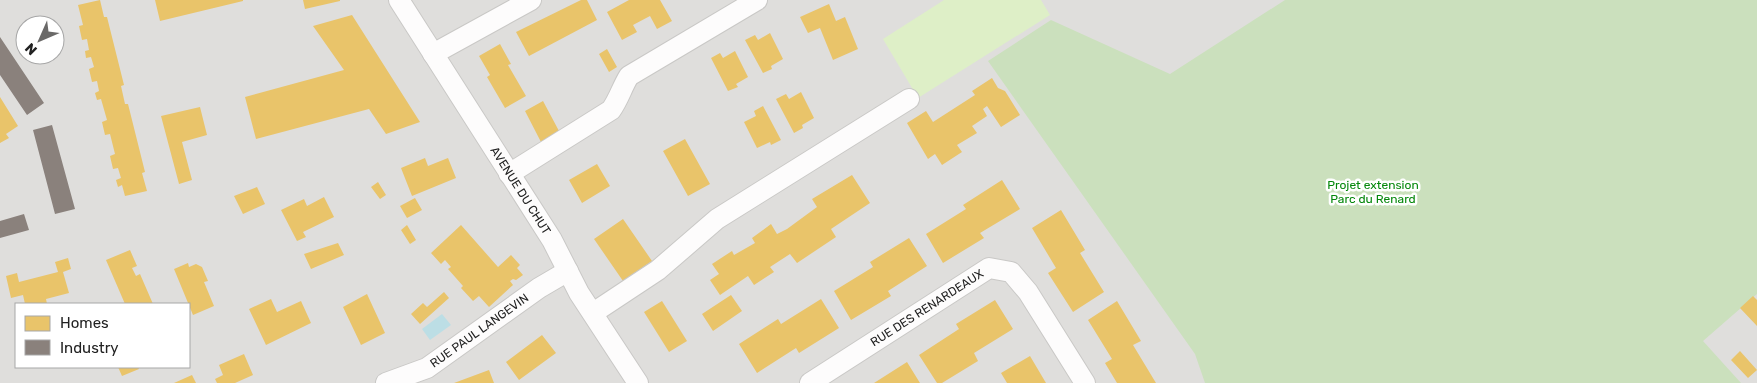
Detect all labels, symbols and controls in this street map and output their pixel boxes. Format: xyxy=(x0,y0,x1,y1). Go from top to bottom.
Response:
north arrow xyxy=(15,15,65,65)
text: N xyxy=(22,39,41,58)
street label: AVENUE DU CHUT xyxy=(487,144,554,237)
park label: Projet extension Parc du Renard xyxy=(1327,178,1419,206)
street label: RUE DES RENARDEAUX xyxy=(868,266,986,349)
street label: RUE PAUL LANGEVIN xyxy=(427,291,531,370)
legend xyxy=(15,303,190,368)
text: Homes xyxy=(60,314,109,332)
text: Industry xyxy=(60,339,119,357)

